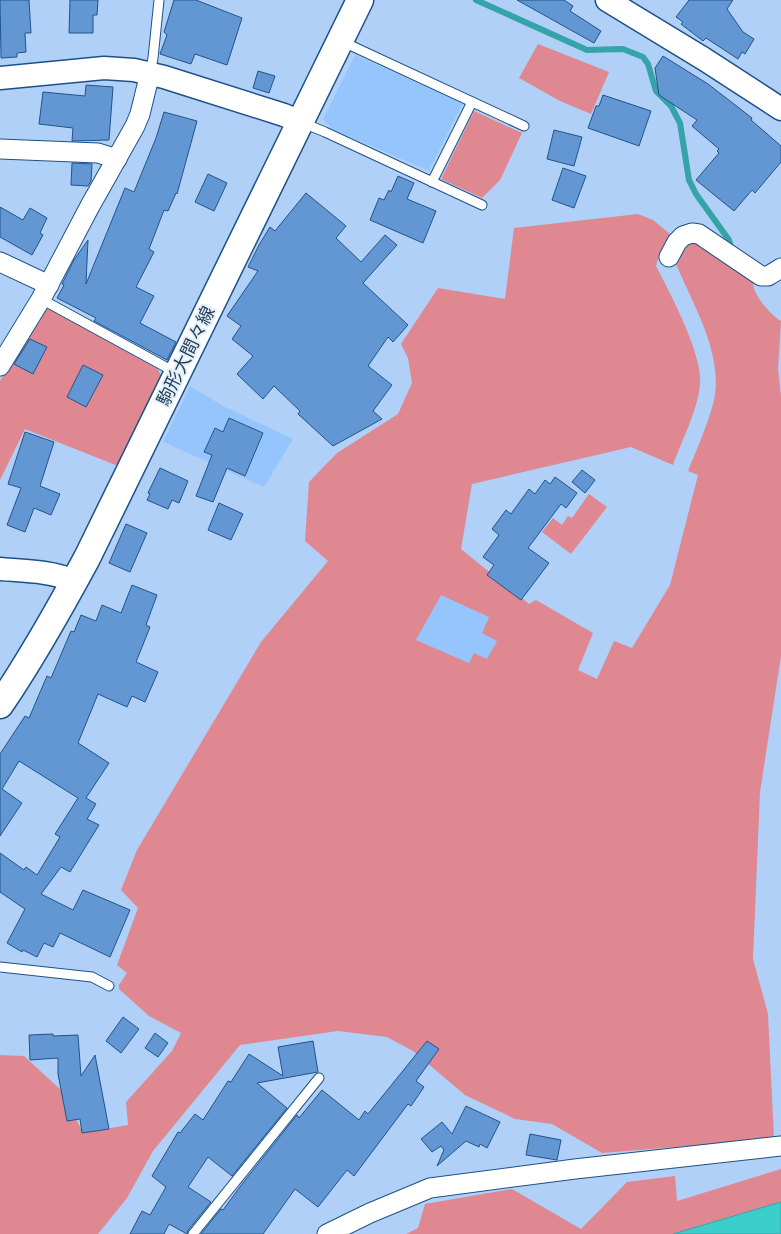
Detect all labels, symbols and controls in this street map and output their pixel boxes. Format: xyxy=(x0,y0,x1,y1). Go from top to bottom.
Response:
street label: 駒形大間々線 xyxy=(152,303,219,409)

